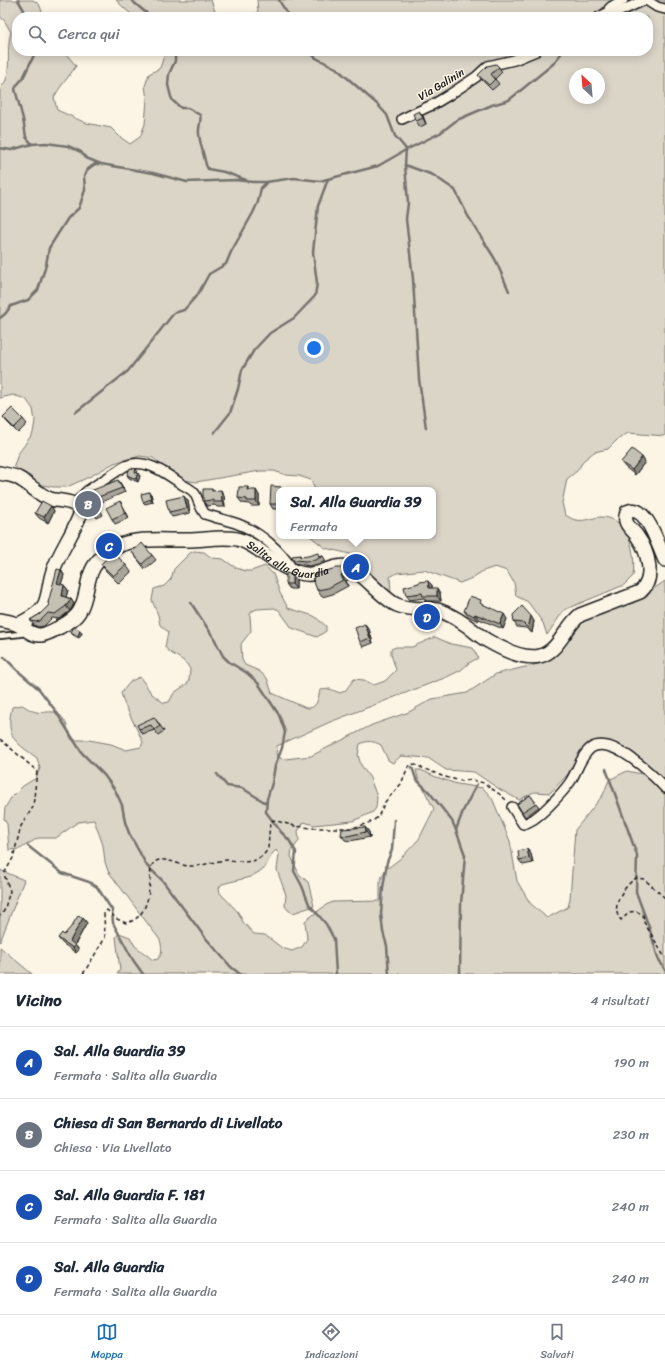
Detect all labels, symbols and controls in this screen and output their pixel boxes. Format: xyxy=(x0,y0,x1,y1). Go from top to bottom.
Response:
search box xyxy=(12,12,653,56)
text: Cerca qui xyxy=(58,21,120,47)
icon: search xyxy=(26,23,48,45)
street label: Via Galinin xyxy=(414,63,468,106)
north arrow xyxy=(569,68,605,104)
your location xyxy=(304,338,324,358)
popup xyxy=(276,487,436,539)
pin: B xyxy=(75,489,101,519)
text: Sal. Alla Guardia 39 xyxy=(290,489,422,515)
text: Fermata xyxy=(290,515,338,538)
pin: C xyxy=(96,531,122,561)
street label: Salita alla Guardia xyxy=(243,535,332,584)
pin: A xyxy=(343,552,369,582)
pin: D xyxy=(414,602,440,632)
text: Vicino xyxy=(16,985,62,1015)
text: 4 risultati xyxy=(590,989,649,1012)
text: Sal. Alla Guardia 39 xyxy=(54,1038,185,1064)
text: A xyxy=(25,1051,33,1074)
text: 190 m xyxy=(614,1051,649,1074)
text: Fermata · Salita alla Guardia xyxy=(54,1064,217,1087)
text: Chiesa di San Bernardo di Livellato xyxy=(54,1110,282,1136)
text: B xyxy=(25,1123,33,1146)
text: 230 m xyxy=(613,1123,649,1146)
text: Chiesa · Via Livellato xyxy=(54,1136,172,1159)
text: Sal. Alla Guardia F. 181 xyxy=(54,1182,205,1208)
text: C xyxy=(25,1195,33,1218)
text: 240 m xyxy=(612,1195,649,1218)
text: Fermata · Salita alla Guardia xyxy=(54,1208,217,1231)
text: Sal. Alla Guardia xyxy=(54,1254,164,1280)
text: D xyxy=(25,1267,33,1290)
text: 240 m xyxy=(612,1267,649,1290)
text: Fermata · Salita alla Guardia xyxy=(54,1280,217,1303)
tab: Mappa xyxy=(91,1321,123,1364)
tab: Indicazioni xyxy=(305,1321,358,1364)
tab: Salvati xyxy=(540,1321,574,1364)

